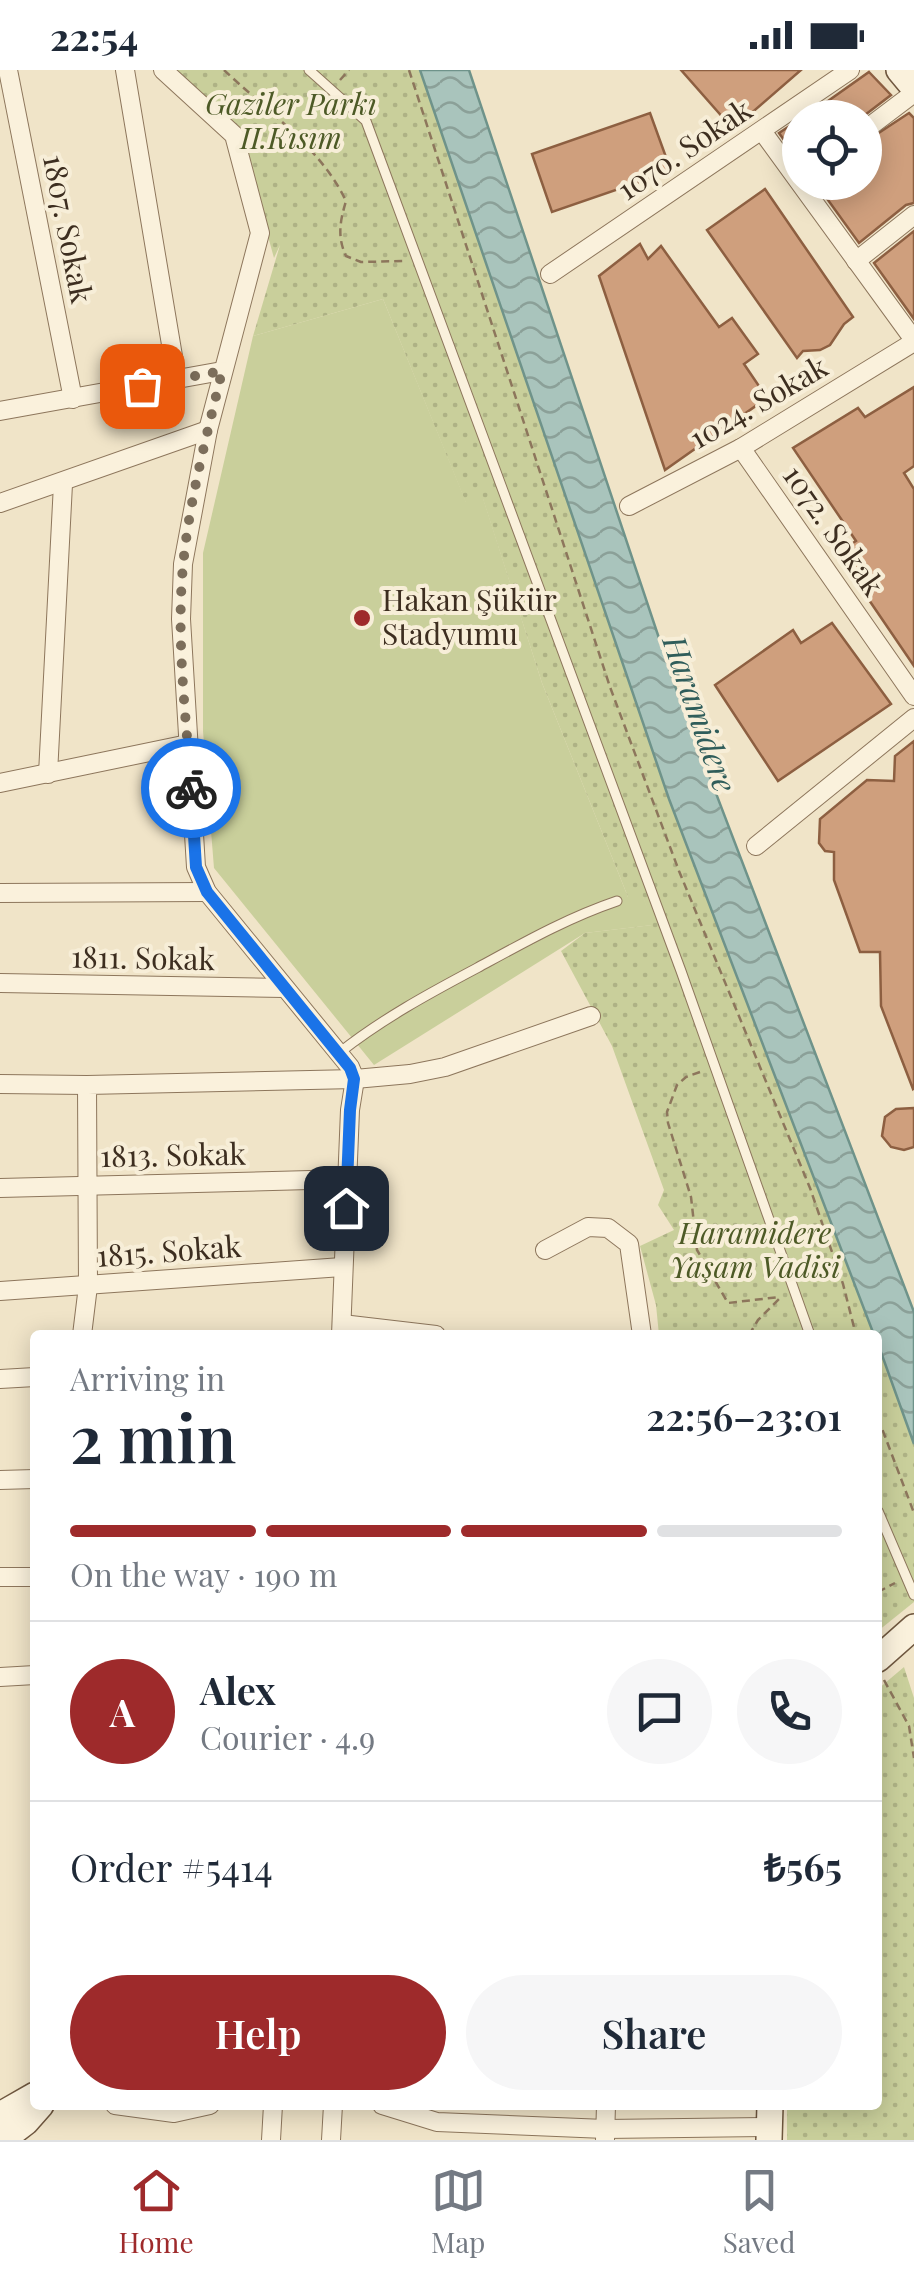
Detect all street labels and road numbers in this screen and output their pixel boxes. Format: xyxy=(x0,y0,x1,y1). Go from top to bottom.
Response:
street label: 1070. Sokak xyxy=(609,88,759,208)
street label: 1807. Sokak xyxy=(35,151,103,307)
street label: 1024. Sokak xyxy=(682,345,835,457)
street label: 1072. Sokak xyxy=(775,457,895,603)
street label: 1811. Sokak xyxy=(71,936,216,978)
street label: 1813. Sokak xyxy=(100,1133,247,1175)
street label: 1815. Sokak xyxy=(95,1225,243,1275)

